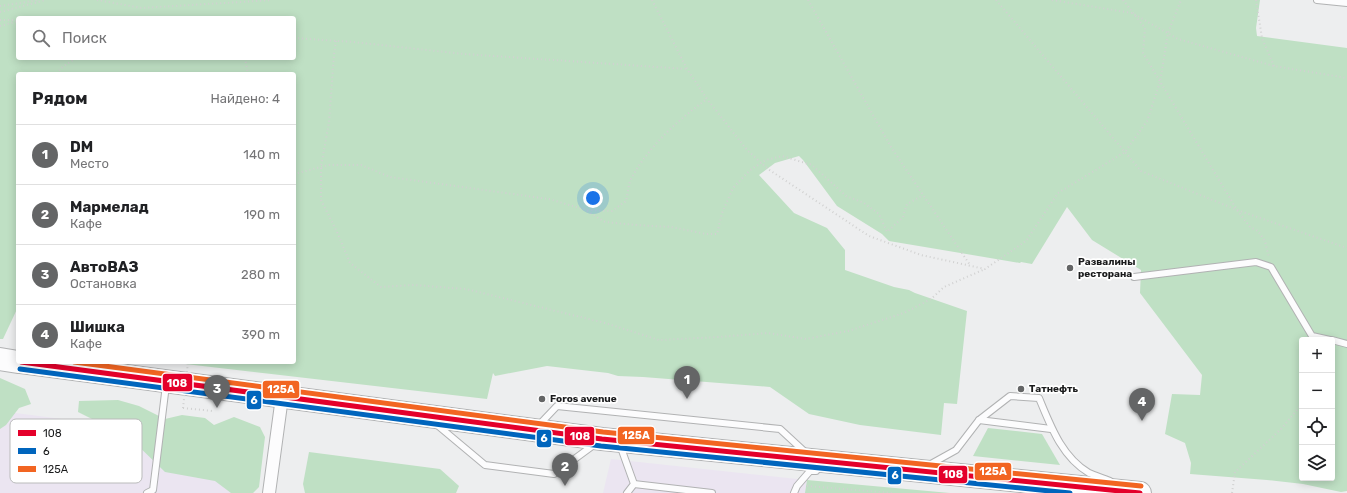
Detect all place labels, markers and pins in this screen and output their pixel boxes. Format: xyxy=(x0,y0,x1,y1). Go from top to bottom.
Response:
place label: Развалины ресторана xyxy=(1078,256,1135,280)
marker: Развалины ресторана xyxy=(1065,263,1075,273)
pin: 1 xyxy=(674,366,700,399)
pin: 3 xyxy=(204,375,230,408)
place label: Татнефть xyxy=(1029,383,1079,395)
marker: Татнефть xyxy=(1016,384,1026,394)
pin: 4 xyxy=(1129,388,1155,421)
place label: Foros avenue xyxy=(550,393,617,405)
marker: Foros avenue xyxy=(537,394,547,404)
pin: 2 xyxy=(552,453,578,486)

